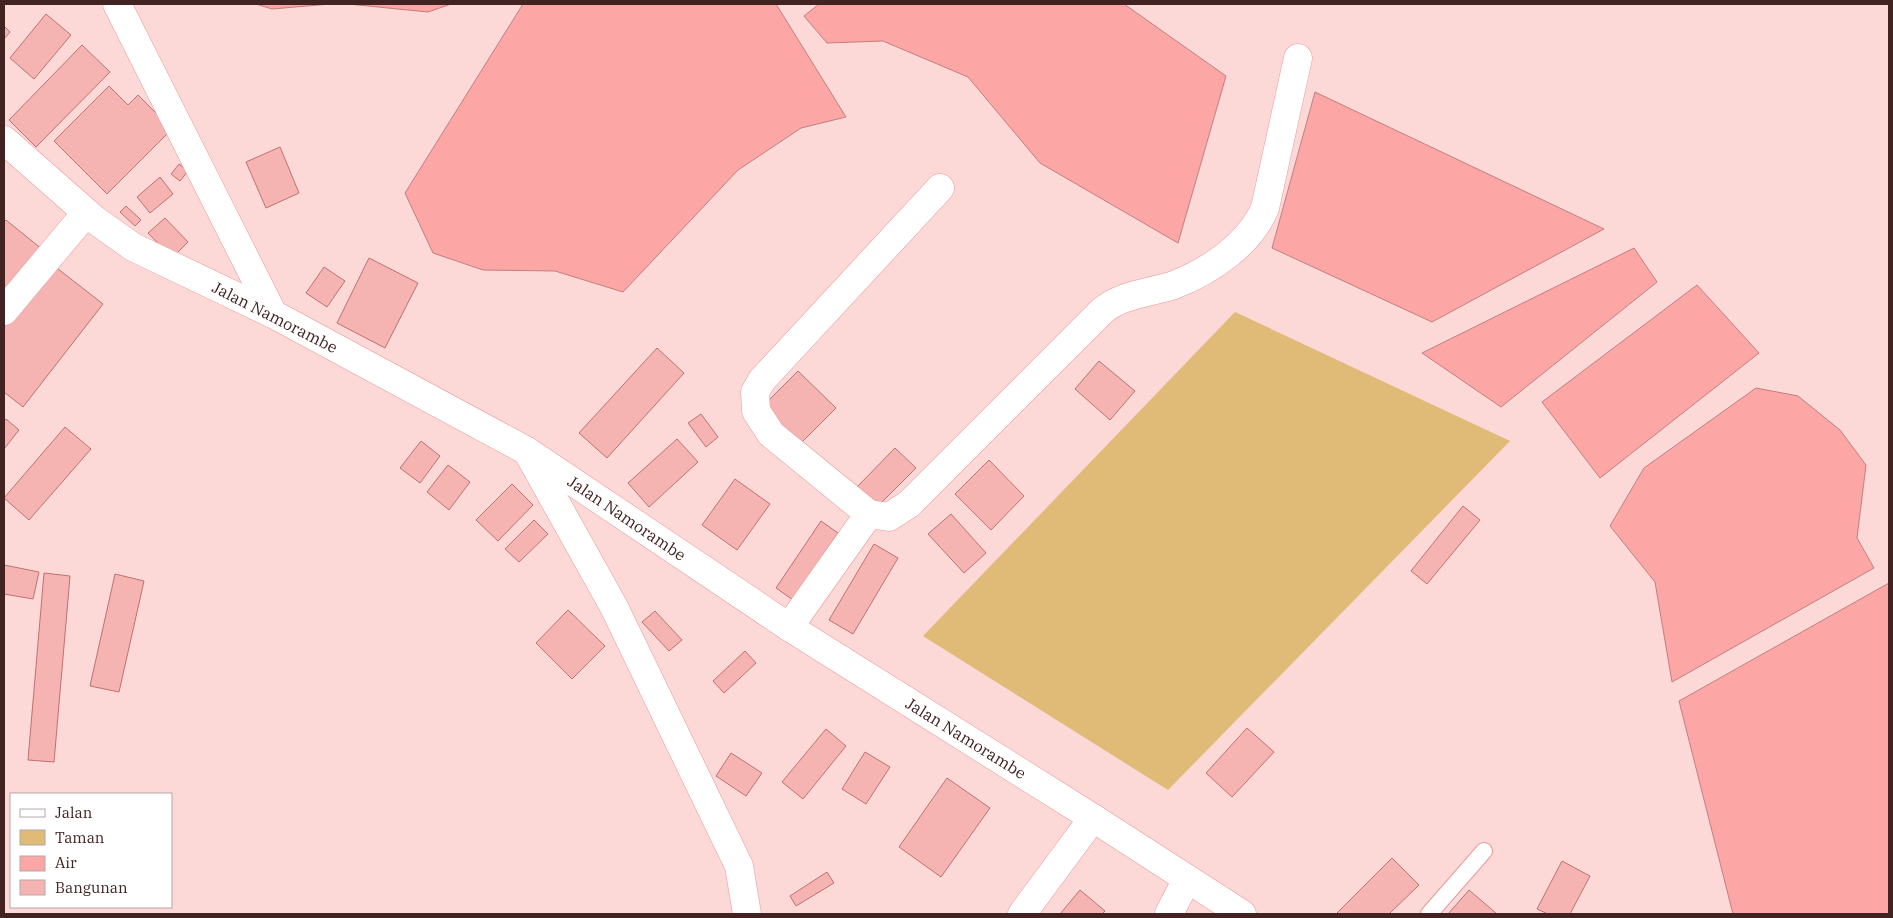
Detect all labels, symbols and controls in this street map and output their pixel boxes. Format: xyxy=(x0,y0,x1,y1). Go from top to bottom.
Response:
street label: Jalan Namorambe xyxy=(209,277,341,357)
street label: Jalan Namorambe xyxy=(564,471,690,565)
street label: Jalan Namorambe xyxy=(902,693,1030,783)
legend xyxy=(10,793,172,908)
text: Jalan xyxy=(55,803,93,822)
text: Taman xyxy=(55,828,105,847)
text: Air xyxy=(55,853,77,872)
text: Bangunan xyxy=(55,878,128,897)

